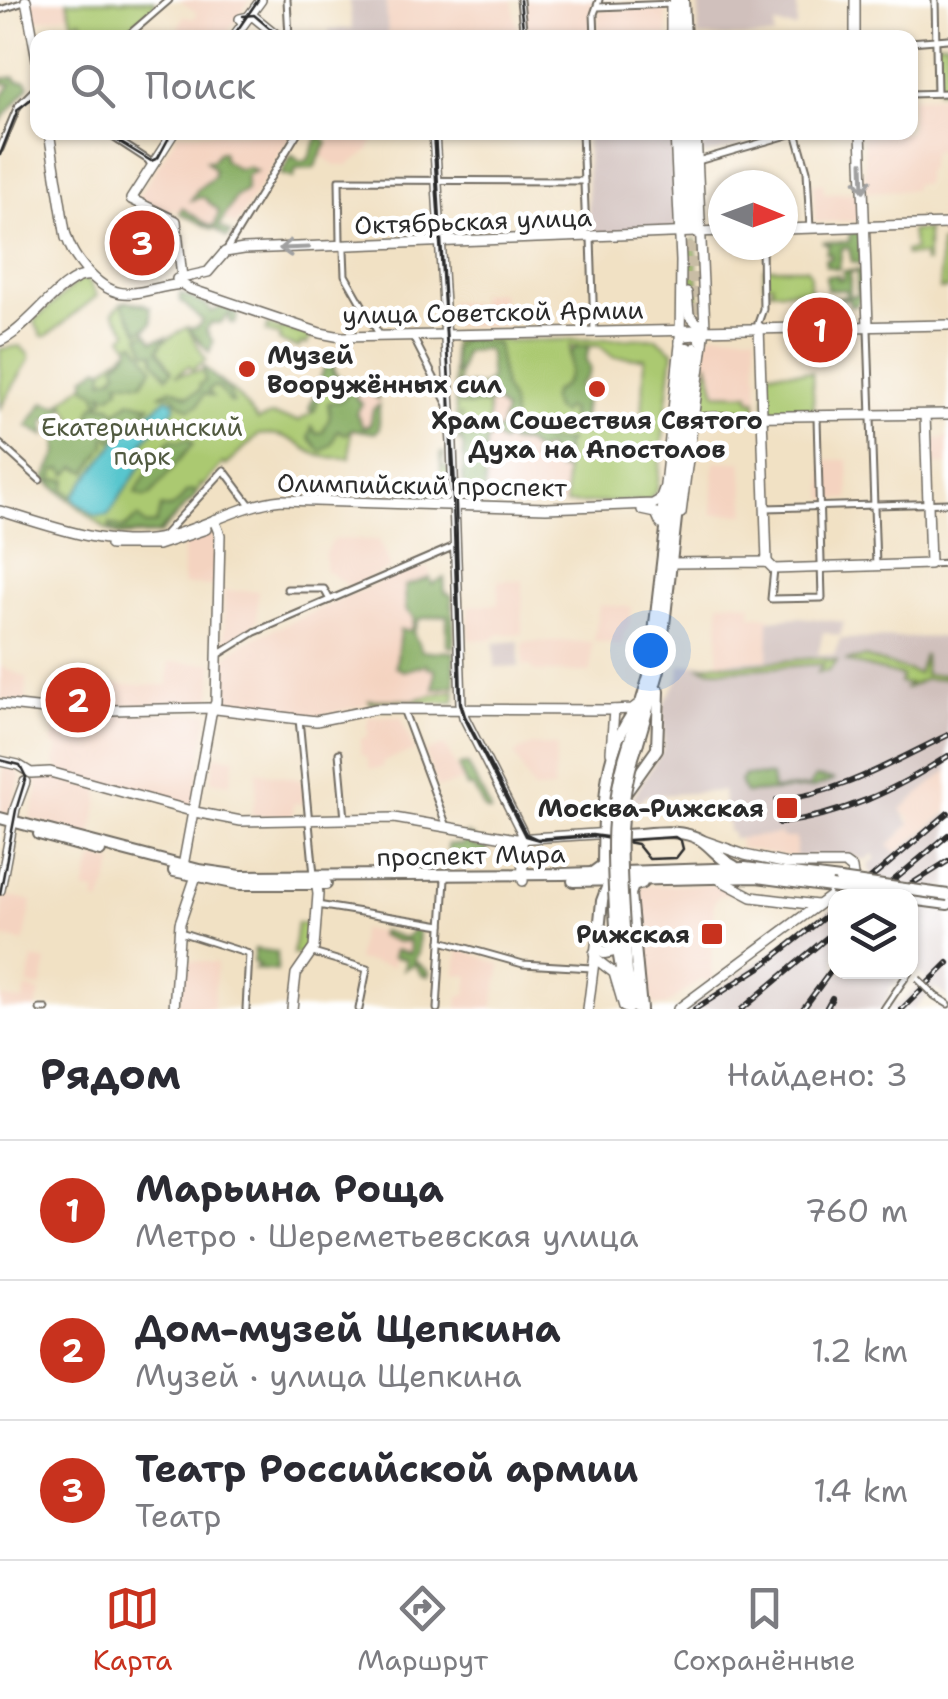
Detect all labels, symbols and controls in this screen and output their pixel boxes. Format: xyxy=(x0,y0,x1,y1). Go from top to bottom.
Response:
search box xyxy=(30,30,918,140)
icon: search xyxy=(65,58,120,113)
text: Поиск xyxy=(145,60,256,111)
one-way arrow xyxy=(853,160,872,192)
north arrow xyxy=(708,170,798,260)
street label: Октябрьская улица xyxy=(354,200,593,242)
pin: 3 xyxy=(110,206,174,280)
one-way arrow xyxy=(279,238,311,257)
street label: улица Советской Армии xyxy=(342,292,644,332)
pin: 1 xyxy=(788,292,852,368)
place label: Музей Вооружённых сил xyxy=(267,338,502,401)
marker: Музей Вооружённых сил xyxy=(236,358,258,380)
marker: Храм Сошествия Святого Духа на Апостолов xyxy=(586,378,608,400)
place label: Храм Сошествия Святого Духа на Апостолов xyxy=(431,403,763,466)
park label: Екатерининский парк xyxy=(41,410,243,473)
street label: Олимпийский проспект xyxy=(277,465,568,505)
your location xyxy=(625,625,676,676)
pin: 2 xyxy=(46,662,110,738)
place label: Москва-Рижская xyxy=(537,791,764,825)
marker: Москва-Рижская xyxy=(774,795,800,821)
street label: проспект Мира xyxy=(376,836,566,874)
map controls xyxy=(828,889,918,979)
button: layers xyxy=(828,889,918,979)
place label: Рижская xyxy=(576,917,690,951)
marker: Рижская xyxy=(699,921,725,947)
text: Рядом xyxy=(40,1046,181,1102)
text: Найдено: 3 xyxy=(727,1053,908,1096)
text: Марьина Роща xyxy=(135,1163,444,1214)
text: 1 xyxy=(65,1189,80,1232)
text: 760 m xyxy=(804,1189,908,1232)
text: Метро · Шереметьевская улица xyxy=(135,1214,639,1257)
text: Дом-музей Щепкина xyxy=(135,1303,561,1354)
text: 2 xyxy=(61,1329,84,1372)
text: 1.2 km xyxy=(811,1329,908,1372)
text: Музей · улица Щепкина xyxy=(135,1354,522,1397)
text: Театр Российской армии xyxy=(135,1443,638,1494)
text: 3 xyxy=(61,1469,84,1512)
text: 1.4 km xyxy=(813,1469,908,1512)
text: Театр xyxy=(135,1494,221,1537)
tab: Карта xyxy=(92,1581,173,1679)
tab: Маршрут xyxy=(357,1581,488,1679)
tab: Сохранённые xyxy=(673,1581,856,1679)

